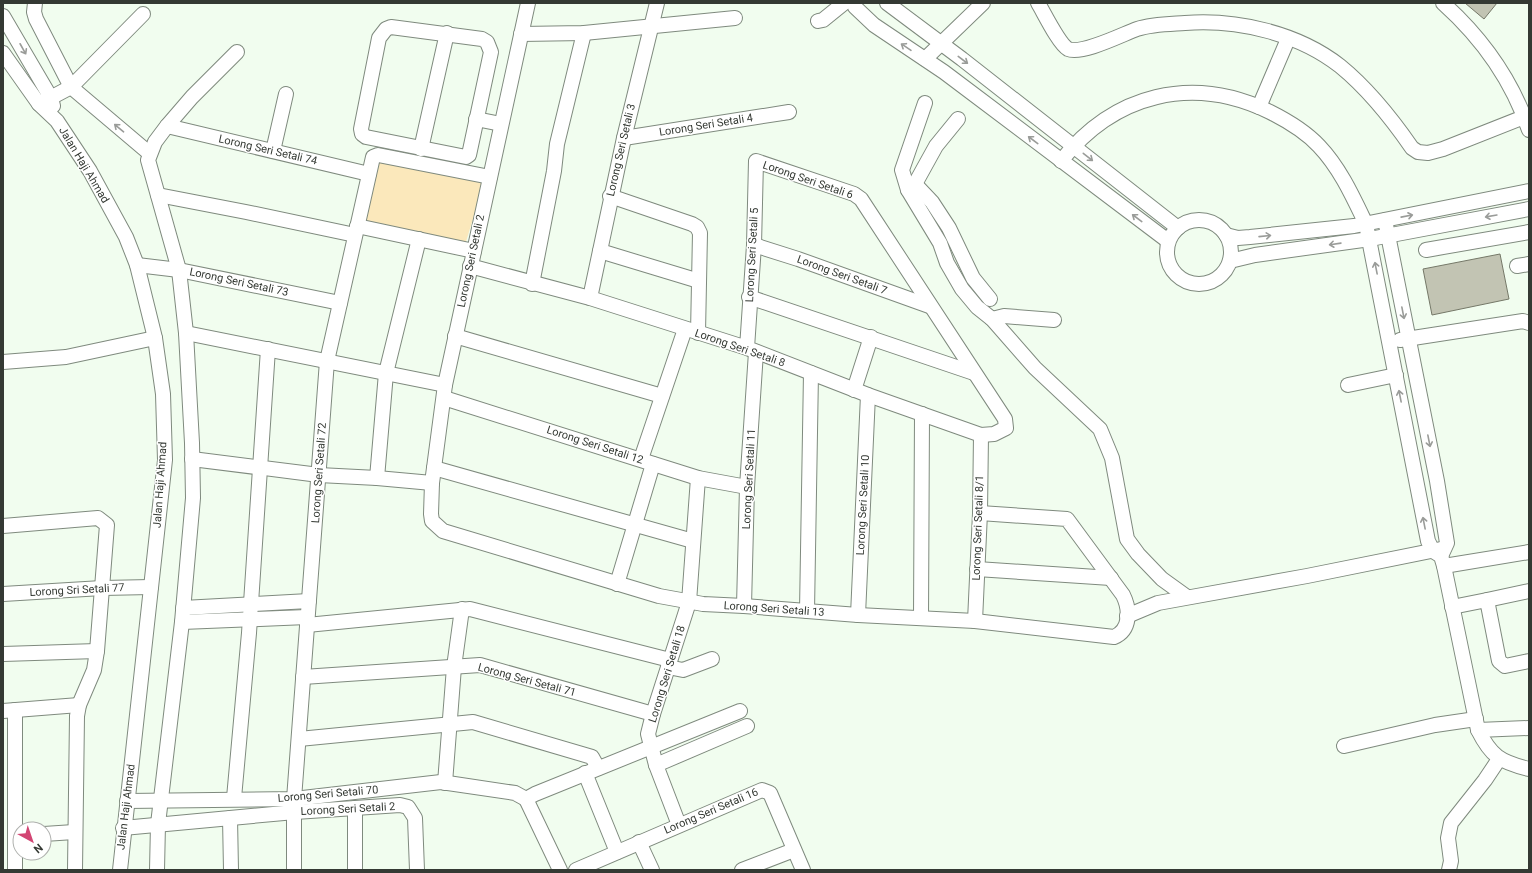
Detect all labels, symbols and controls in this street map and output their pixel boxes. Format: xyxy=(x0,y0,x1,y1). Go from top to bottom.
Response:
one-way arrow xyxy=(900,42,912,50)
one-way arrow xyxy=(20,43,28,55)
one-way arrow xyxy=(958,56,969,64)
street label: Lorong Seri Setali 3 xyxy=(604,102,638,198)
street label: Lorong Seri Setali 4 xyxy=(658,111,754,139)
one-way arrow xyxy=(114,123,125,132)
street label: Jalan Haji Ahmad xyxy=(56,125,112,205)
street label: Lorong Seri Setali 74 xyxy=(217,132,319,168)
one-way arrow xyxy=(1028,135,1039,144)
one-way arrow xyxy=(1082,153,1093,162)
street label: Lorong Seri Setali 6 xyxy=(761,158,855,202)
street label: Lorong Seri Setali 5 xyxy=(743,207,761,303)
one-way arrow xyxy=(1400,211,1413,219)
one-way arrow xyxy=(1484,212,1497,220)
street label: Lorong Seri Setali 2 xyxy=(455,213,487,309)
one-way arrow xyxy=(1132,214,1143,222)
one-way arrow xyxy=(1258,232,1271,239)
one-way arrow xyxy=(1329,240,1342,248)
street label: Lorong Seri Setali 7 xyxy=(795,253,889,297)
one-way arrow xyxy=(1371,262,1379,275)
street label: Lorong Seri Setali 73 xyxy=(188,265,290,299)
one-way arrow xyxy=(1400,307,1408,320)
street label: Lorong Seri Setali 8 xyxy=(693,326,787,370)
one-way arrow xyxy=(1396,390,1404,403)
street label: Lorong Seri Setali 72 xyxy=(309,422,329,524)
street label: Lorong Seri Setali 12 xyxy=(545,423,645,467)
street label: Lorong Seri Setali 11 xyxy=(740,428,758,530)
one-way arrow xyxy=(1425,434,1433,447)
street label: Jalan Haji Ahmad xyxy=(151,441,169,529)
street label: Lorong Seri Setali 10 xyxy=(854,454,872,556)
street label: Lorong Seri Setali 8/1 xyxy=(970,475,986,581)
one-way arrow xyxy=(1420,517,1428,530)
street label: Lorong Sri Setali 77 xyxy=(29,581,125,599)
street label: Lorong Seri Setali 13 xyxy=(723,599,825,619)
street label: Lorong Seri Setali 18 xyxy=(646,624,688,724)
street label: Lorong Seri Setali 71 xyxy=(477,661,577,699)
street label: Jalan Haji Ahmad xyxy=(114,763,138,851)
street label: Lorong Seri Setali 70 xyxy=(277,783,379,805)
street label: Lorong Seri Setali 16 xyxy=(662,785,760,837)
street label: Lorong Seri Setali 2 xyxy=(300,800,396,818)
north arrow xyxy=(12,821,52,861)
text: N xyxy=(31,841,45,856)

